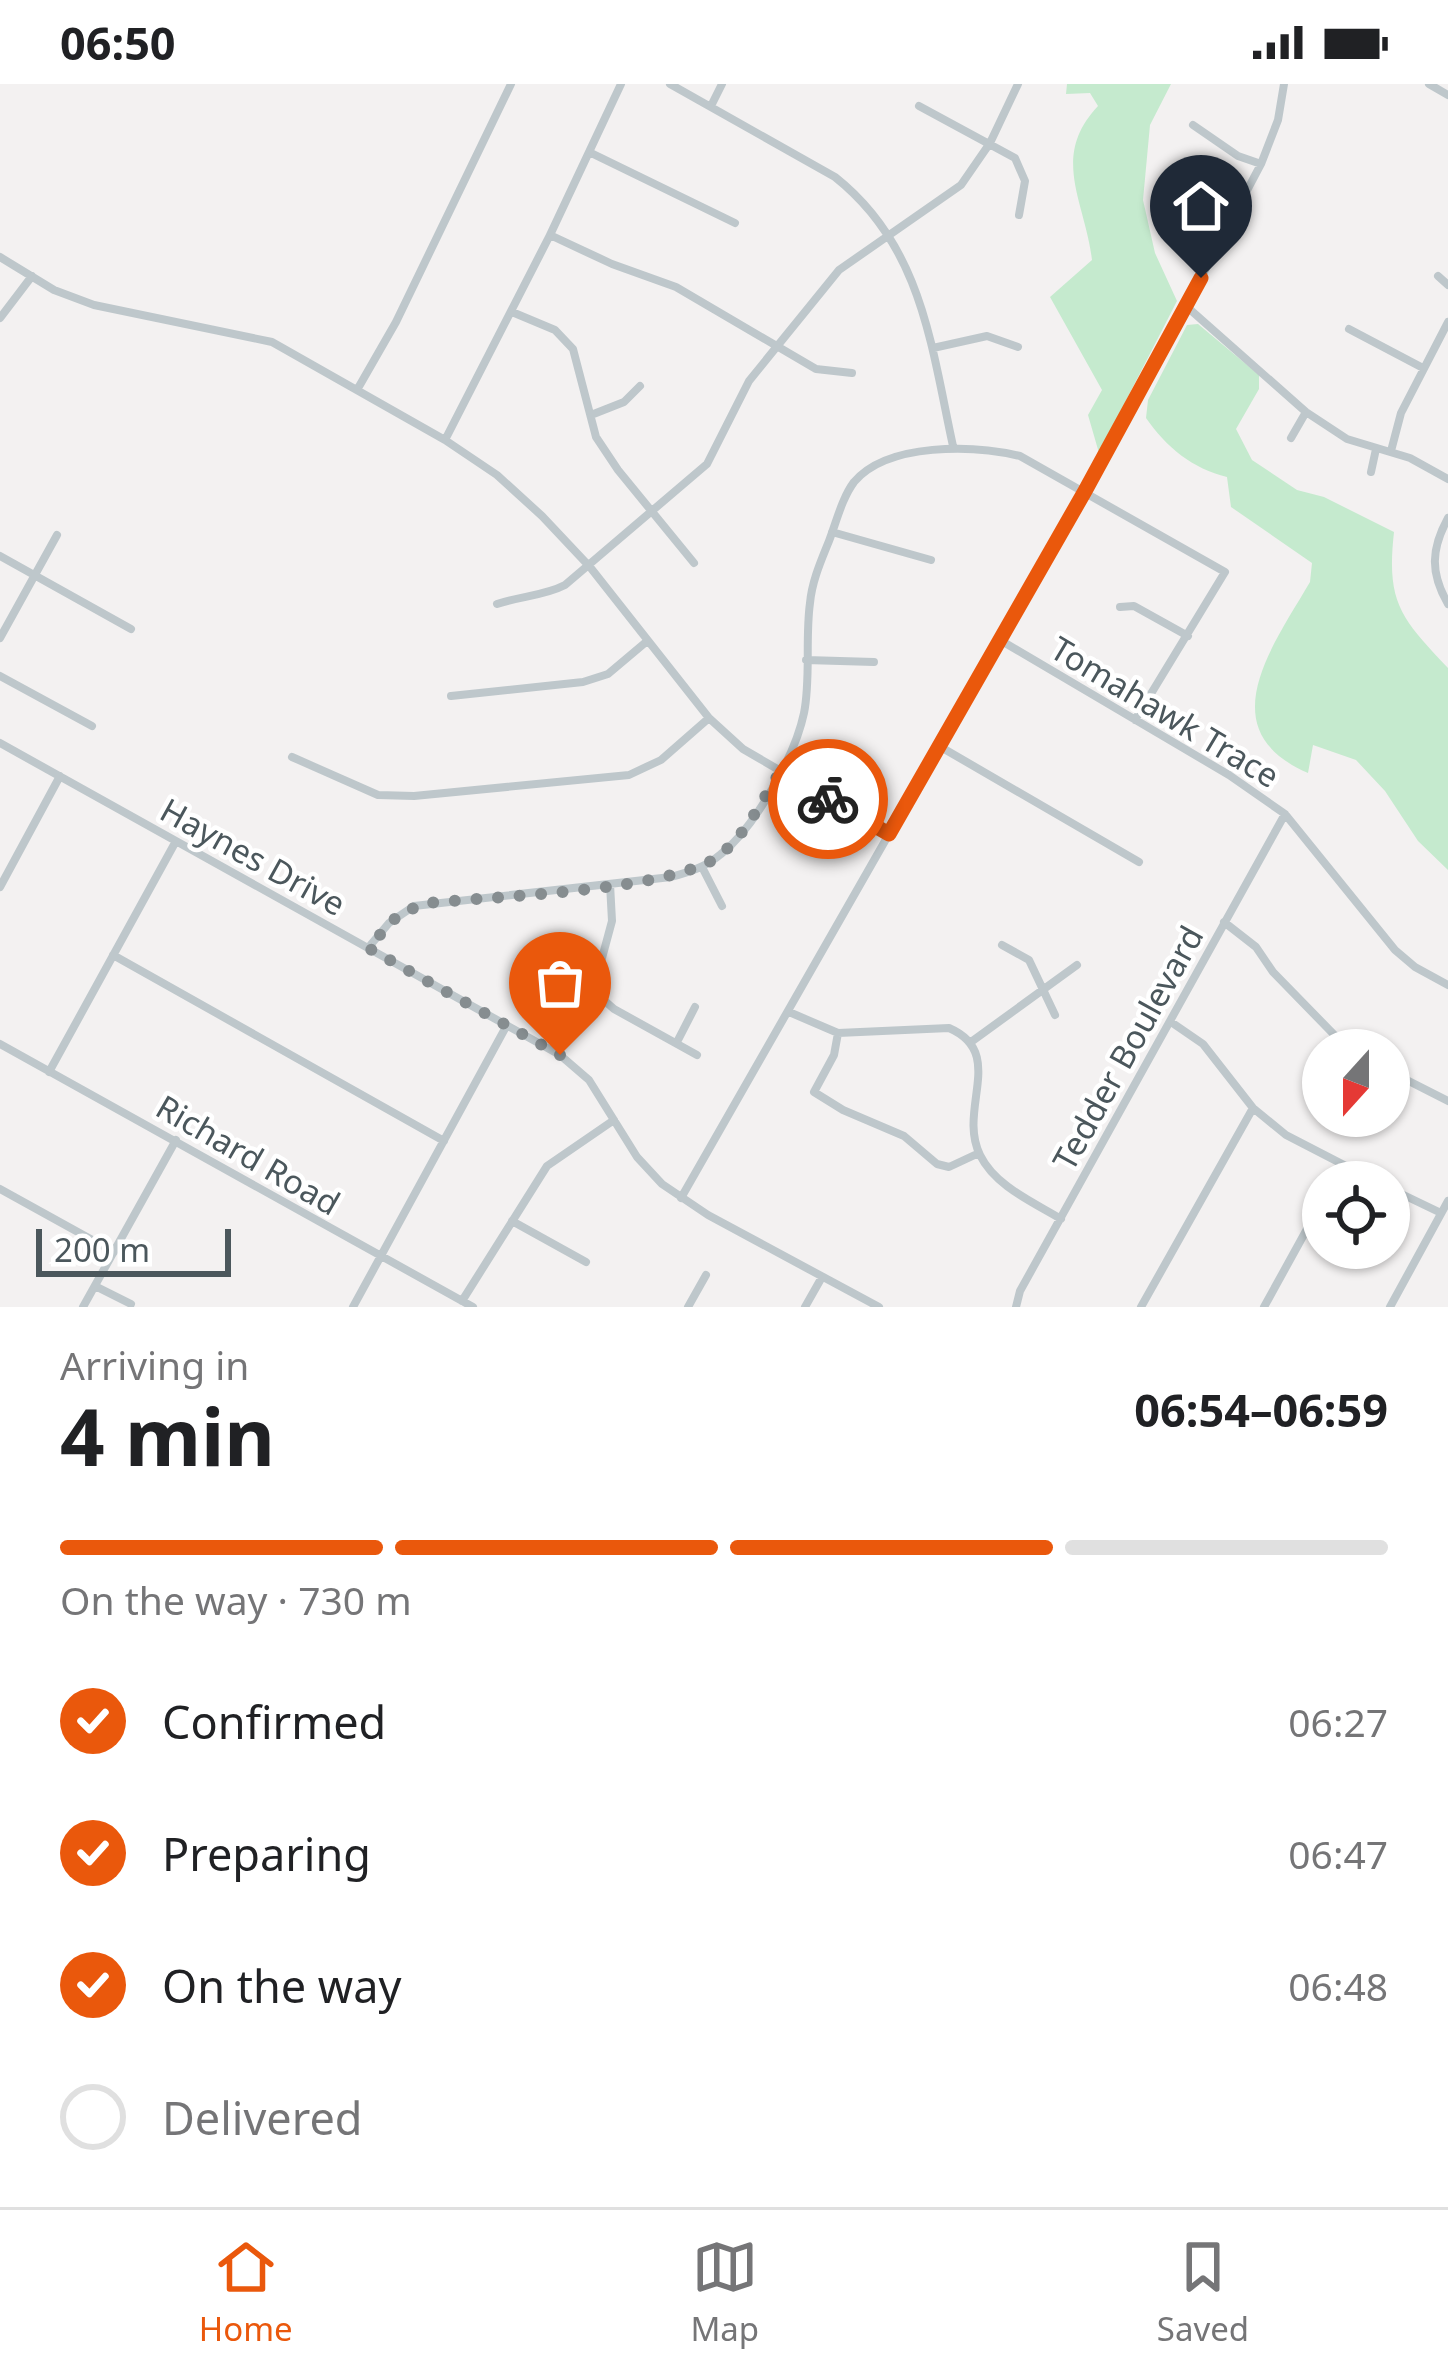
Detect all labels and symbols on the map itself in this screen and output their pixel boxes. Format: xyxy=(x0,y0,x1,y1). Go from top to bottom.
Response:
pin xyxy=(1150,155,1252,278)
street label: Tomahawk Trace xyxy=(1043,626,1288,798)
courier xyxy=(768,739,888,859)
street label: Haynes Drive xyxy=(153,787,354,926)
street label: Tedder Boulevard xyxy=(1042,918,1213,1178)
pin xyxy=(509,932,611,1055)
north arrow xyxy=(1302,1029,1410,1137)
street label: Richard Road xyxy=(148,1084,348,1225)
scale bar xyxy=(36,1223,231,1276)

